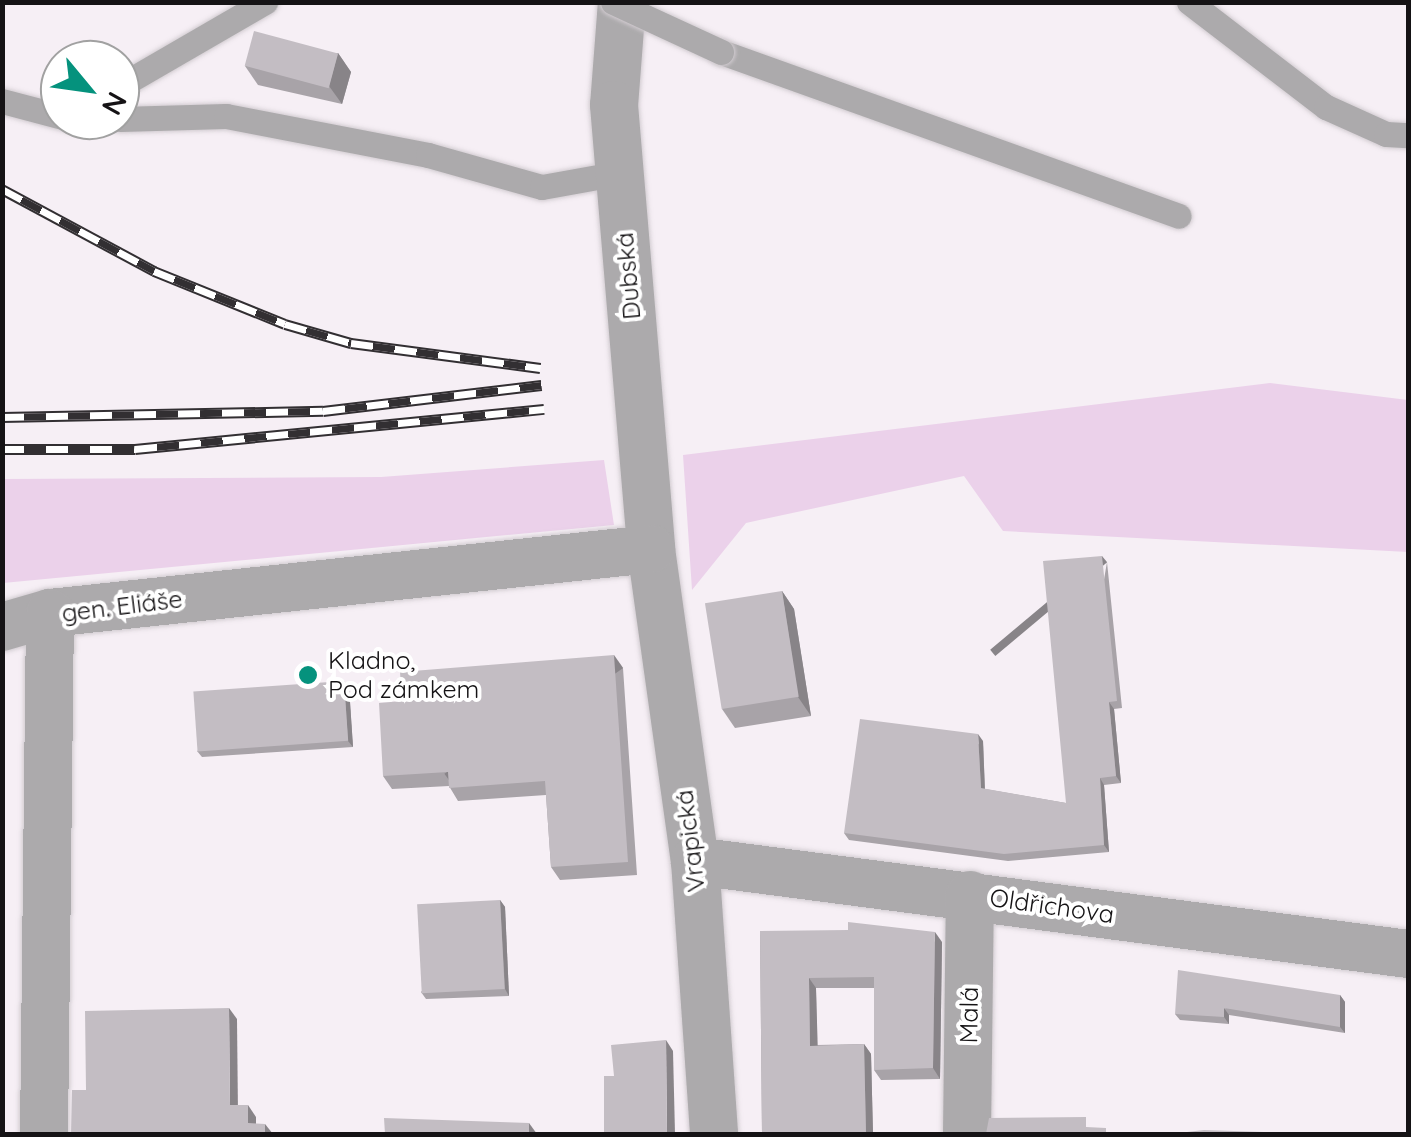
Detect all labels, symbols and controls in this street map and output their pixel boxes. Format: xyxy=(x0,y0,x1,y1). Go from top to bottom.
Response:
north arrow xyxy=(40,40,140,140)
text: N xyxy=(95,86,135,121)
street label: Dubská xyxy=(609,231,647,321)
street label: gen. Eliáše xyxy=(60,584,184,628)
place label: Kladno, Pod zámkem xyxy=(328,646,479,705)
marker: Kladno, Pod zámkem xyxy=(297,664,319,686)
street label: Vrapická xyxy=(669,788,711,894)
street label: Oldřichova xyxy=(988,882,1116,930)
street label: Malá xyxy=(954,986,984,1044)

